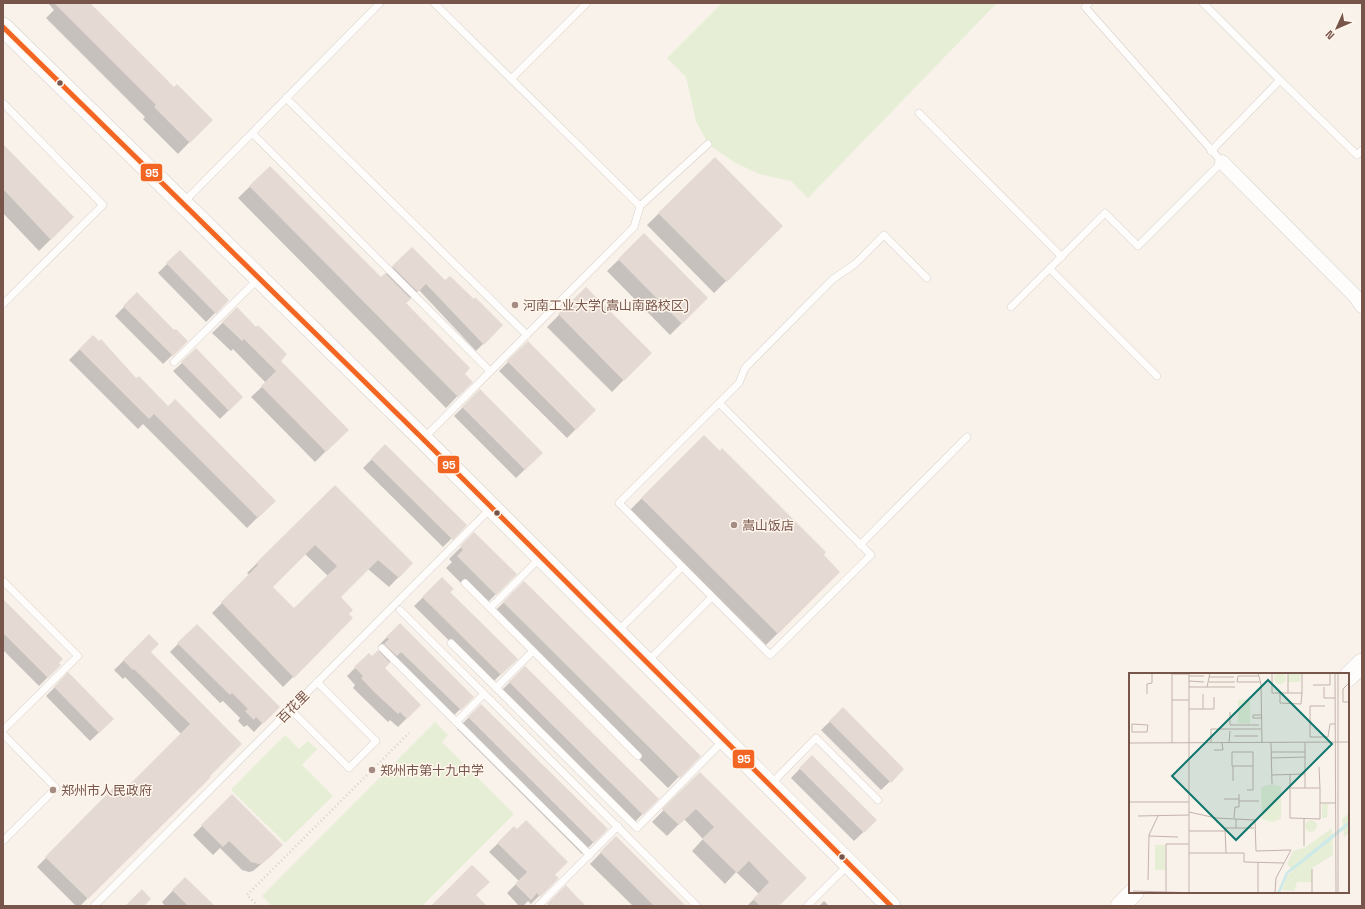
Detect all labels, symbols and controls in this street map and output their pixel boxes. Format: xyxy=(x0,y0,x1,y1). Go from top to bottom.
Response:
north arrow xyxy=(1317,8,1357,48)
text: N xyxy=(1322,28,1337,43)
unlabelled marker xyxy=(55,78,65,88)
line badge: 95 xyxy=(140,163,163,182)
text: 95 xyxy=(145,166,159,180)
place label: 河南工业大学(嵩山南路校区) xyxy=(523,297,689,314)
marker: 河南工业大学(嵩山南路校区) xyxy=(510,300,520,310)
line badge: 95 xyxy=(437,455,460,474)
text: 95 xyxy=(442,458,456,472)
unlabelled marker xyxy=(492,508,502,518)
place label: 嵩山饭店 xyxy=(742,517,794,534)
marker: 嵩山饭店 xyxy=(729,520,739,530)
inset map xyxy=(1129,673,1349,893)
street label: 百花里 xyxy=(273,687,313,727)
line badge: 95 xyxy=(732,749,755,769)
text: 95 xyxy=(737,752,751,766)
place label: 郑州市第十九中学 xyxy=(380,762,484,779)
marker: 郑州市第十九中学 xyxy=(367,765,377,775)
place label: 郑州市人民政府 xyxy=(61,782,152,799)
marker: 郑州市人民政府 xyxy=(48,785,58,795)
unlabelled marker xyxy=(837,852,847,862)

